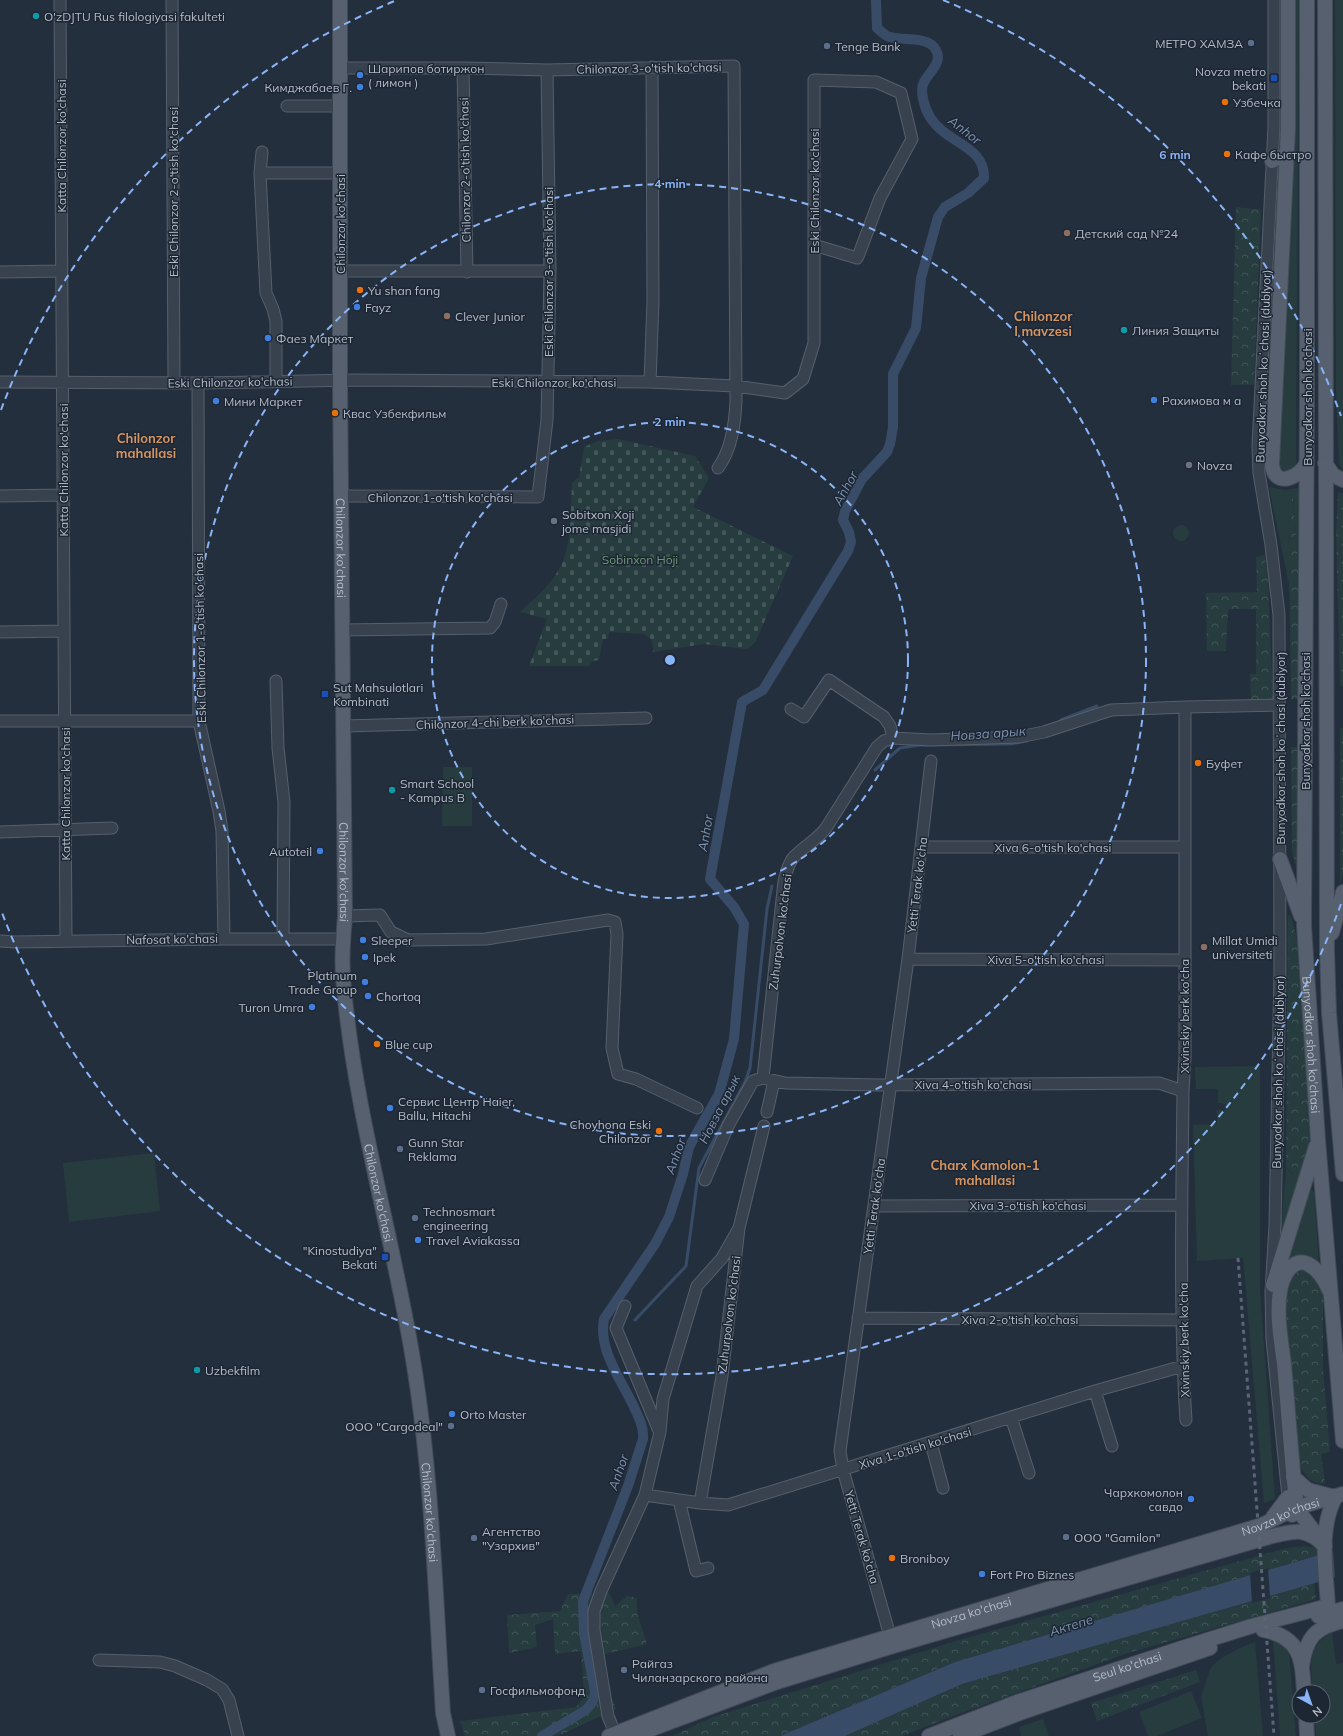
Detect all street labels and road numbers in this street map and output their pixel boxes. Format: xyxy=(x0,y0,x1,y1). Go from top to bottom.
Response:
street label: Chilonzor 3-o'tish ko'chasi xyxy=(576,59,722,77)
street label: Katta Chilonzor ko'chasi xyxy=(54,79,69,213)
street label: Chilonzor 2-o'tish ko'chasi xyxy=(456,97,474,243)
street label: Eski Chilonzor 2-o'tish ko'chasi xyxy=(166,107,181,277)
street label: Eski Chilonzor ko'chasi xyxy=(807,128,822,253)
street label: Chilonzor ko'chasi xyxy=(333,174,348,274)
street label: Eski Chilonzor 3-o'tish ko'chasi xyxy=(541,187,556,357)
street label: Bunyodkor shoh koʻchasi (dublyor) xyxy=(1252,269,1274,463)
street label: Bunyodkor shoh ko'chasi xyxy=(1300,328,1315,466)
street label: Eski Chilonzor ko'chasi xyxy=(167,373,293,391)
street label: Eski Chilonzor ko'chasi xyxy=(492,375,617,390)
street label: Katta Chilonzor ko'chasi xyxy=(56,403,71,537)
street label: Chilonzor 1-o'tish ko'chasi xyxy=(368,490,513,505)
street label: Chilonzor ko'chasi xyxy=(334,498,350,598)
street label: Eski Chilonzor 1-o'tish ko'chasi xyxy=(191,553,209,723)
street label: Bunyodkor shoh koʻchasi (dublyor) xyxy=(1273,651,1288,845)
street label: Bunyodkor shoh ko'chasi xyxy=(1298,652,1313,790)
street label: Chilonzor 4-chi berk ko'chasi xyxy=(415,712,575,732)
street label: Katta Chilonzor ko'chasi xyxy=(58,727,73,861)
street label: Chilonzor ko'chasi xyxy=(337,822,353,923)
street label: Yetti Terak ko'cha xyxy=(904,836,930,935)
street label: Xiva 6-o'tish ko'chasi xyxy=(995,840,1112,855)
street label: Zuhurpolvon ko'chasi xyxy=(765,873,795,991)
street label: Nafosat ko'chasi xyxy=(126,931,218,947)
street label: Xiva 5-o'tish ko'chasi xyxy=(988,952,1105,967)
street label: Xivinskiy berk ko'cha xyxy=(1177,959,1192,1073)
street label: Bunyodkor shoh koʻchasi (dublyor) xyxy=(1269,975,1287,1169)
street label: Bunyodkor shoh ko'chasi xyxy=(1300,976,1324,1114)
street label: Xiva 4-o'tish ko'chasi xyxy=(915,1077,1032,1092)
street label: Chilonzor ko'chasi xyxy=(361,1142,397,1243)
street label: Yetti Terak ko'cha xyxy=(860,1157,888,1256)
street label: Xiva 3-o'tish ko'chasi xyxy=(970,1198,1087,1213)
street label: Zuhurpolvon ko'chasi xyxy=(714,1255,744,1373)
street label: Xivinskiy berk ko'cha xyxy=(1176,1283,1192,1397)
street label: Xiva 2-o'tish ko'chasi xyxy=(962,1312,1079,1327)
street label: Xiva 1-o'tish ko'chasi xyxy=(857,1424,973,1472)
street label: Chilonzor ko'chasi xyxy=(419,1462,442,1563)
street label: Yetti Terak ko'cha xyxy=(841,1488,883,1585)
street label: Novza ko'chasi xyxy=(1239,1494,1321,1538)
street label: Novza ko'chasi xyxy=(929,1593,1013,1631)
street label: Seul ko'chasi xyxy=(1091,1648,1163,1684)

